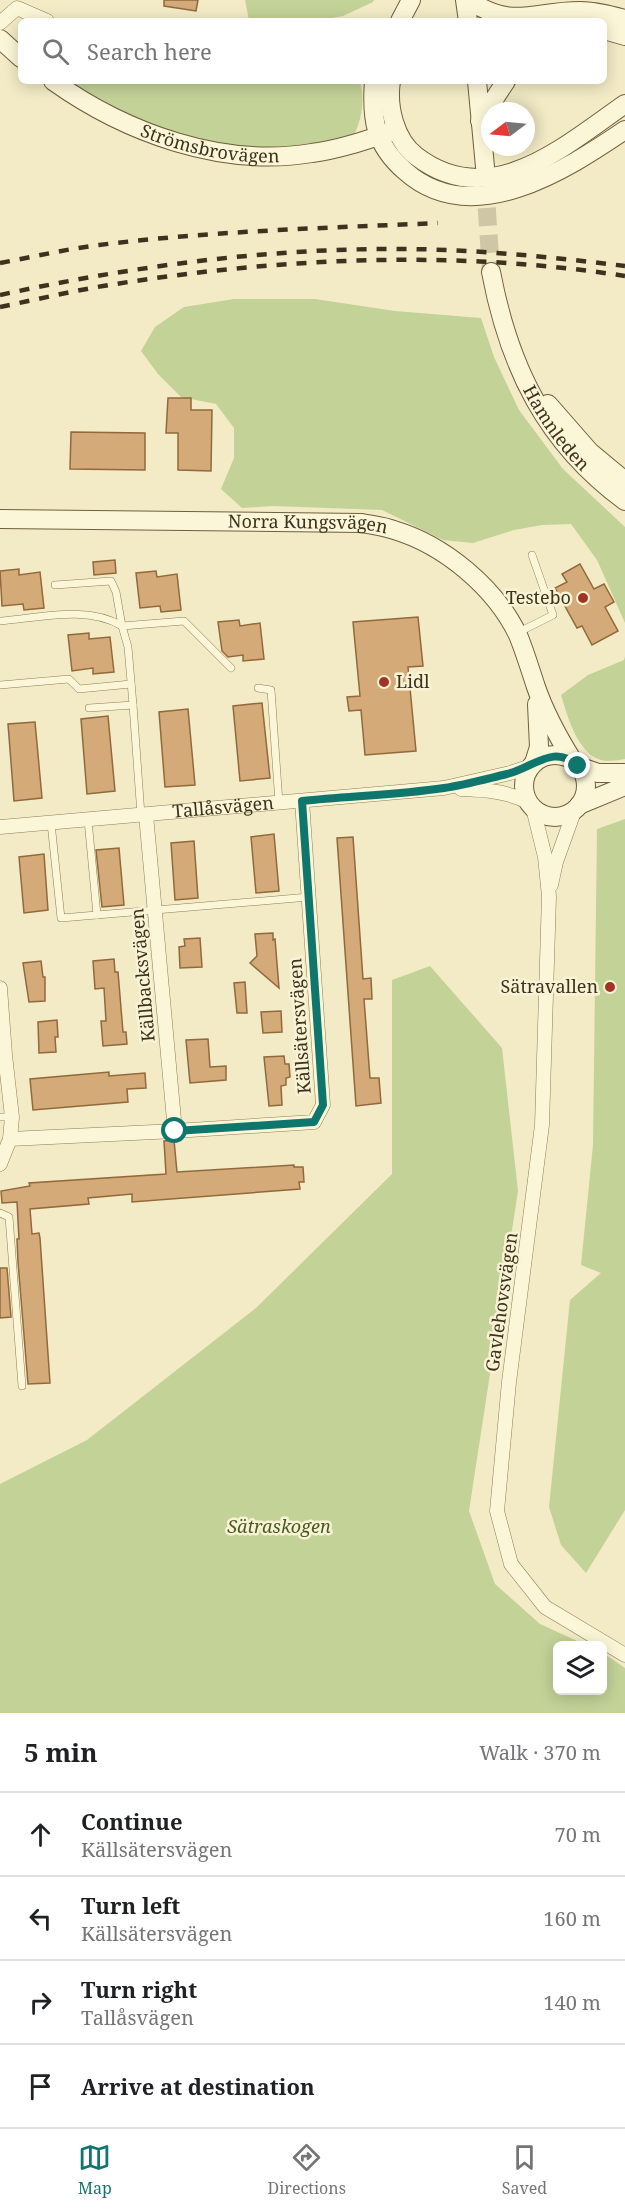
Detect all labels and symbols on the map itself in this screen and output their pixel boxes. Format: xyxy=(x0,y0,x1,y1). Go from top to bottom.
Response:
north arrow xyxy=(481,102,535,156)
street label: Strömsbrovägen xyxy=(137,118,280,168)
street label: Hamnleden xyxy=(518,381,596,476)
street label: Norra Kungsvägen xyxy=(228,509,391,539)
place label: Testebo xyxy=(506,585,571,609)
marker: Testebo xyxy=(576,591,590,605)
place label: Lidl xyxy=(396,669,430,693)
marker: Lidl xyxy=(377,675,391,689)
route end xyxy=(564,752,590,778)
street label: Tallåsvägen xyxy=(171,790,275,823)
street label: Källbacksvägen xyxy=(124,907,160,1043)
street label: Källsätersvägen xyxy=(282,957,316,1095)
place label: Sätravallen xyxy=(501,974,598,998)
marker: Sätravallen xyxy=(603,980,617,994)
route start xyxy=(161,1117,187,1143)
street label: Gavlehovsvägen xyxy=(479,1230,523,1373)
park label: Sätraskogen xyxy=(227,1514,331,1538)

